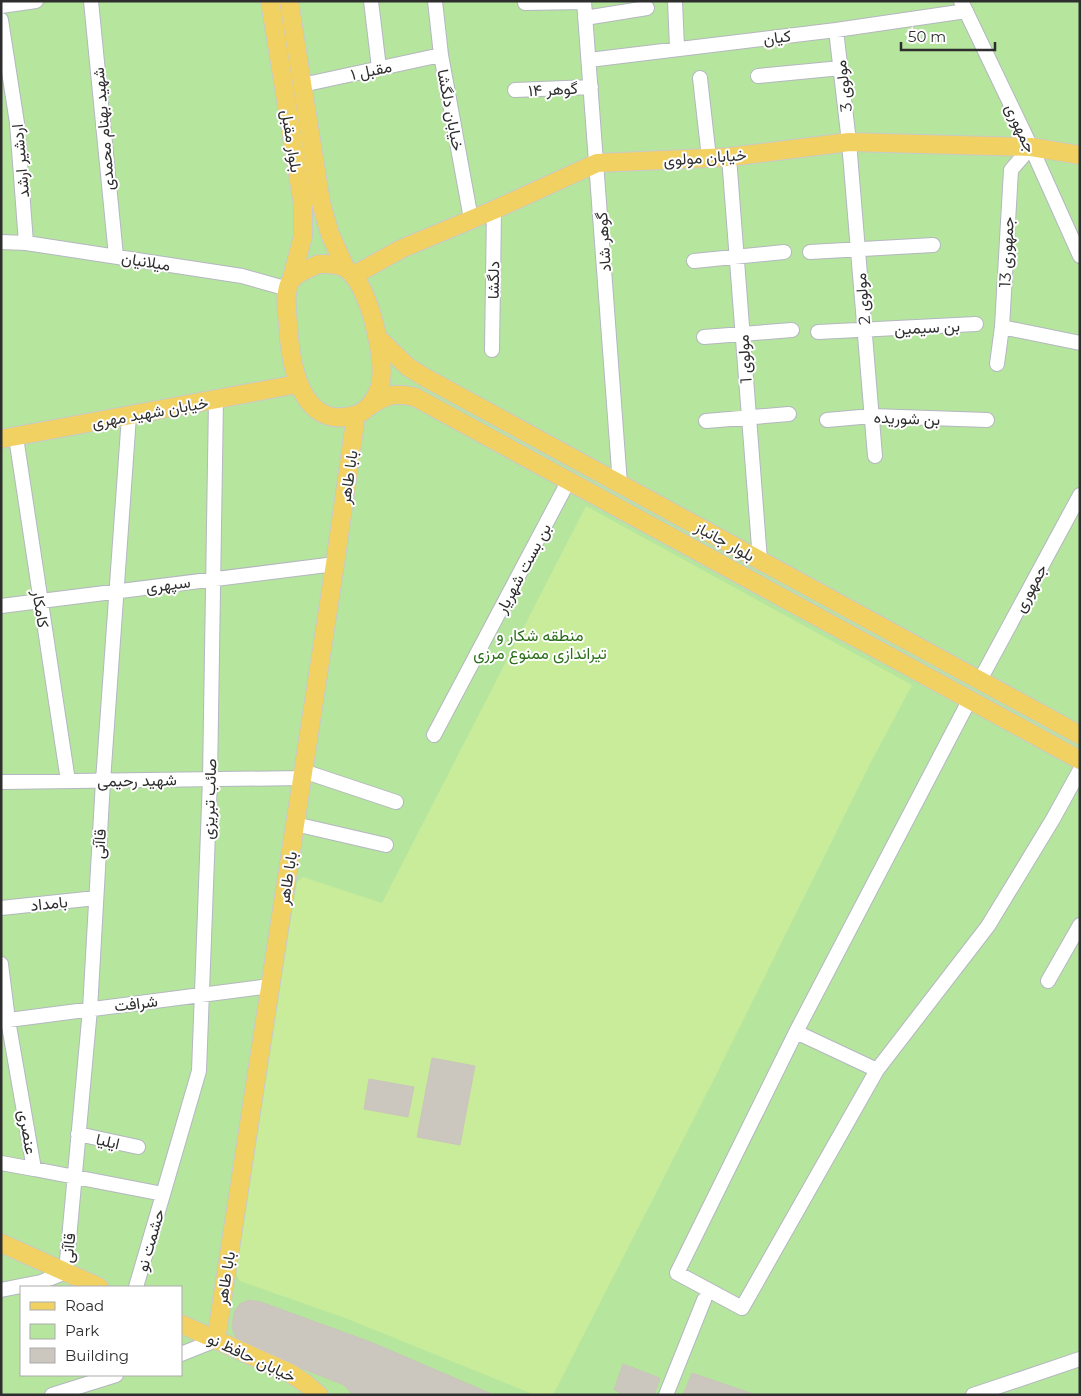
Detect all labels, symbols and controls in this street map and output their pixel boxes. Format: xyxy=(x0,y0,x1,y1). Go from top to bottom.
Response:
scale bar xyxy=(901,20,995,52)
street label: کیان xyxy=(762,26,792,49)
text: 50 m xyxy=(908,27,946,46)
street label: مقبل ۱ xyxy=(349,57,394,85)
street label: مولوی 3 xyxy=(831,59,857,113)
street label: شهید بهنام محمدی xyxy=(89,67,119,191)
street label: خیابان دلگشا xyxy=(433,68,468,153)
street label: گوهر ۱۴ xyxy=(528,79,578,101)
street label: جمهوری xyxy=(1000,101,1040,156)
street label: بلوار مقبل xyxy=(276,108,306,174)
street label: اردشیر ارشد xyxy=(8,123,34,199)
street label: خیابان مولوی xyxy=(663,145,748,171)
street label: گوهر شاد xyxy=(592,211,616,273)
street label: جمهوری 13 xyxy=(995,216,1019,288)
street label: میلانیان xyxy=(120,248,172,275)
street label: دلگشا xyxy=(484,261,503,299)
street label: مولوی 2 xyxy=(851,272,875,326)
street label: بن سیمین xyxy=(894,316,960,340)
street label: مولوی 1 xyxy=(733,334,757,384)
street label: خیابان شهید مهری xyxy=(90,393,210,433)
street label: بن شوریده xyxy=(873,408,941,430)
street label: بابا طاهر xyxy=(335,449,363,506)
street label: بلوار جانباز xyxy=(690,517,758,566)
street label: بن بست شهریار xyxy=(491,520,556,618)
street label: جمهوری xyxy=(1010,561,1052,616)
street label: سپهری xyxy=(145,572,192,599)
street label: کامکار xyxy=(27,588,53,629)
park label: منطقه شکار و تیراندازی ممنوع مرزی xyxy=(473,626,607,665)
street label: صائب تبریزی xyxy=(199,758,221,840)
street label: شهید رحیمی xyxy=(97,770,177,792)
street label: قاآنی xyxy=(89,828,111,860)
street label: بابا طاهر xyxy=(274,850,302,907)
street label: بامداد xyxy=(30,892,69,915)
street label: شرافت xyxy=(113,991,159,1017)
street label: عنصری xyxy=(13,1108,41,1156)
street label: ایلیا xyxy=(94,1130,122,1153)
street label: حشمت نو xyxy=(133,1206,169,1274)
street label: قاآنی xyxy=(58,1232,80,1264)
street label: بابا طاهر xyxy=(212,1250,240,1307)
legend xyxy=(20,1286,182,1376)
text: Road xyxy=(65,1296,104,1315)
text: Park xyxy=(65,1321,99,1340)
street label: خیابان حافظ نو xyxy=(204,1329,299,1387)
text: Building xyxy=(65,1346,129,1365)

